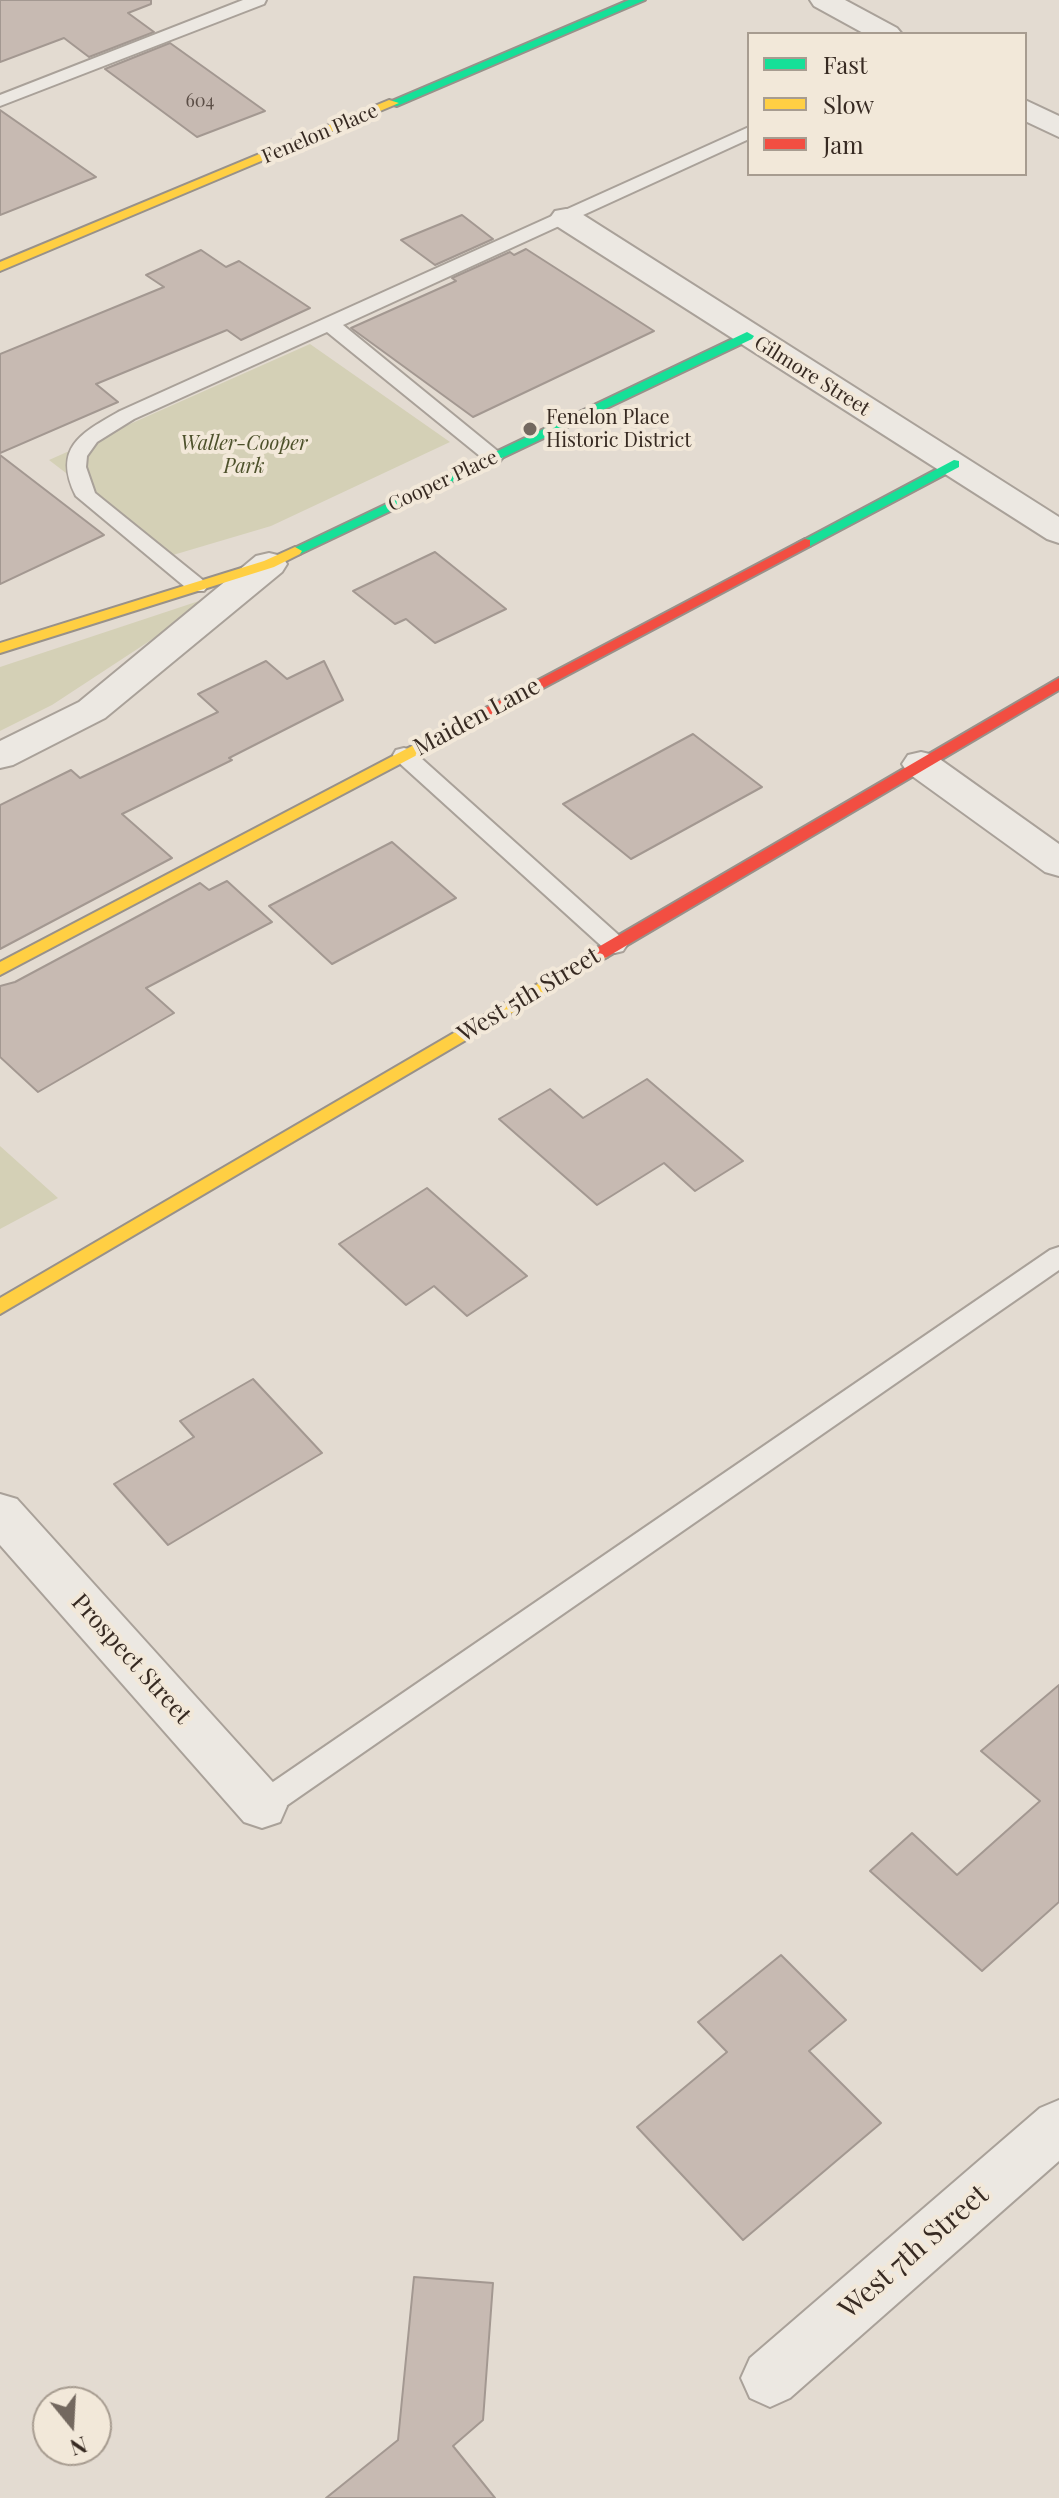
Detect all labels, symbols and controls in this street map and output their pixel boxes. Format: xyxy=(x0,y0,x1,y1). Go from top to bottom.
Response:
legend xyxy=(747,32,1027,176)
text: Fast xyxy=(823,48,868,80)
text: Slow xyxy=(823,88,874,120)
house number: 604 xyxy=(186,90,214,112)
street label: Fenelon Place xyxy=(258,99,382,169)
text: Jam xyxy=(823,128,864,160)
street label: Gilmore Street xyxy=(750,331,874,421)
place label: Fenelon Place Historic District xyxy=(546,406,691,453)
marker: Fenelon Place Historic District xyxy=(521,420,539,438)
park label: Waller-Cooper Park xyxy=(181,432,307,479)
street label: Cooper Place xyxy=(384,445,502,517)
street label: Maiden Lane xyxy=(409,672,545,762)
street label: West 5th Street xyxy=(453,941,605,1049)
street label: Prospect Street xyxy=(65,1588,197,1730)
street label: West 7th Street xyxy=(832,2178,996,2326)
north arrow xyxy=(32,2386,112,2466)
text: N xyxy=(67,2430,91,2464)

